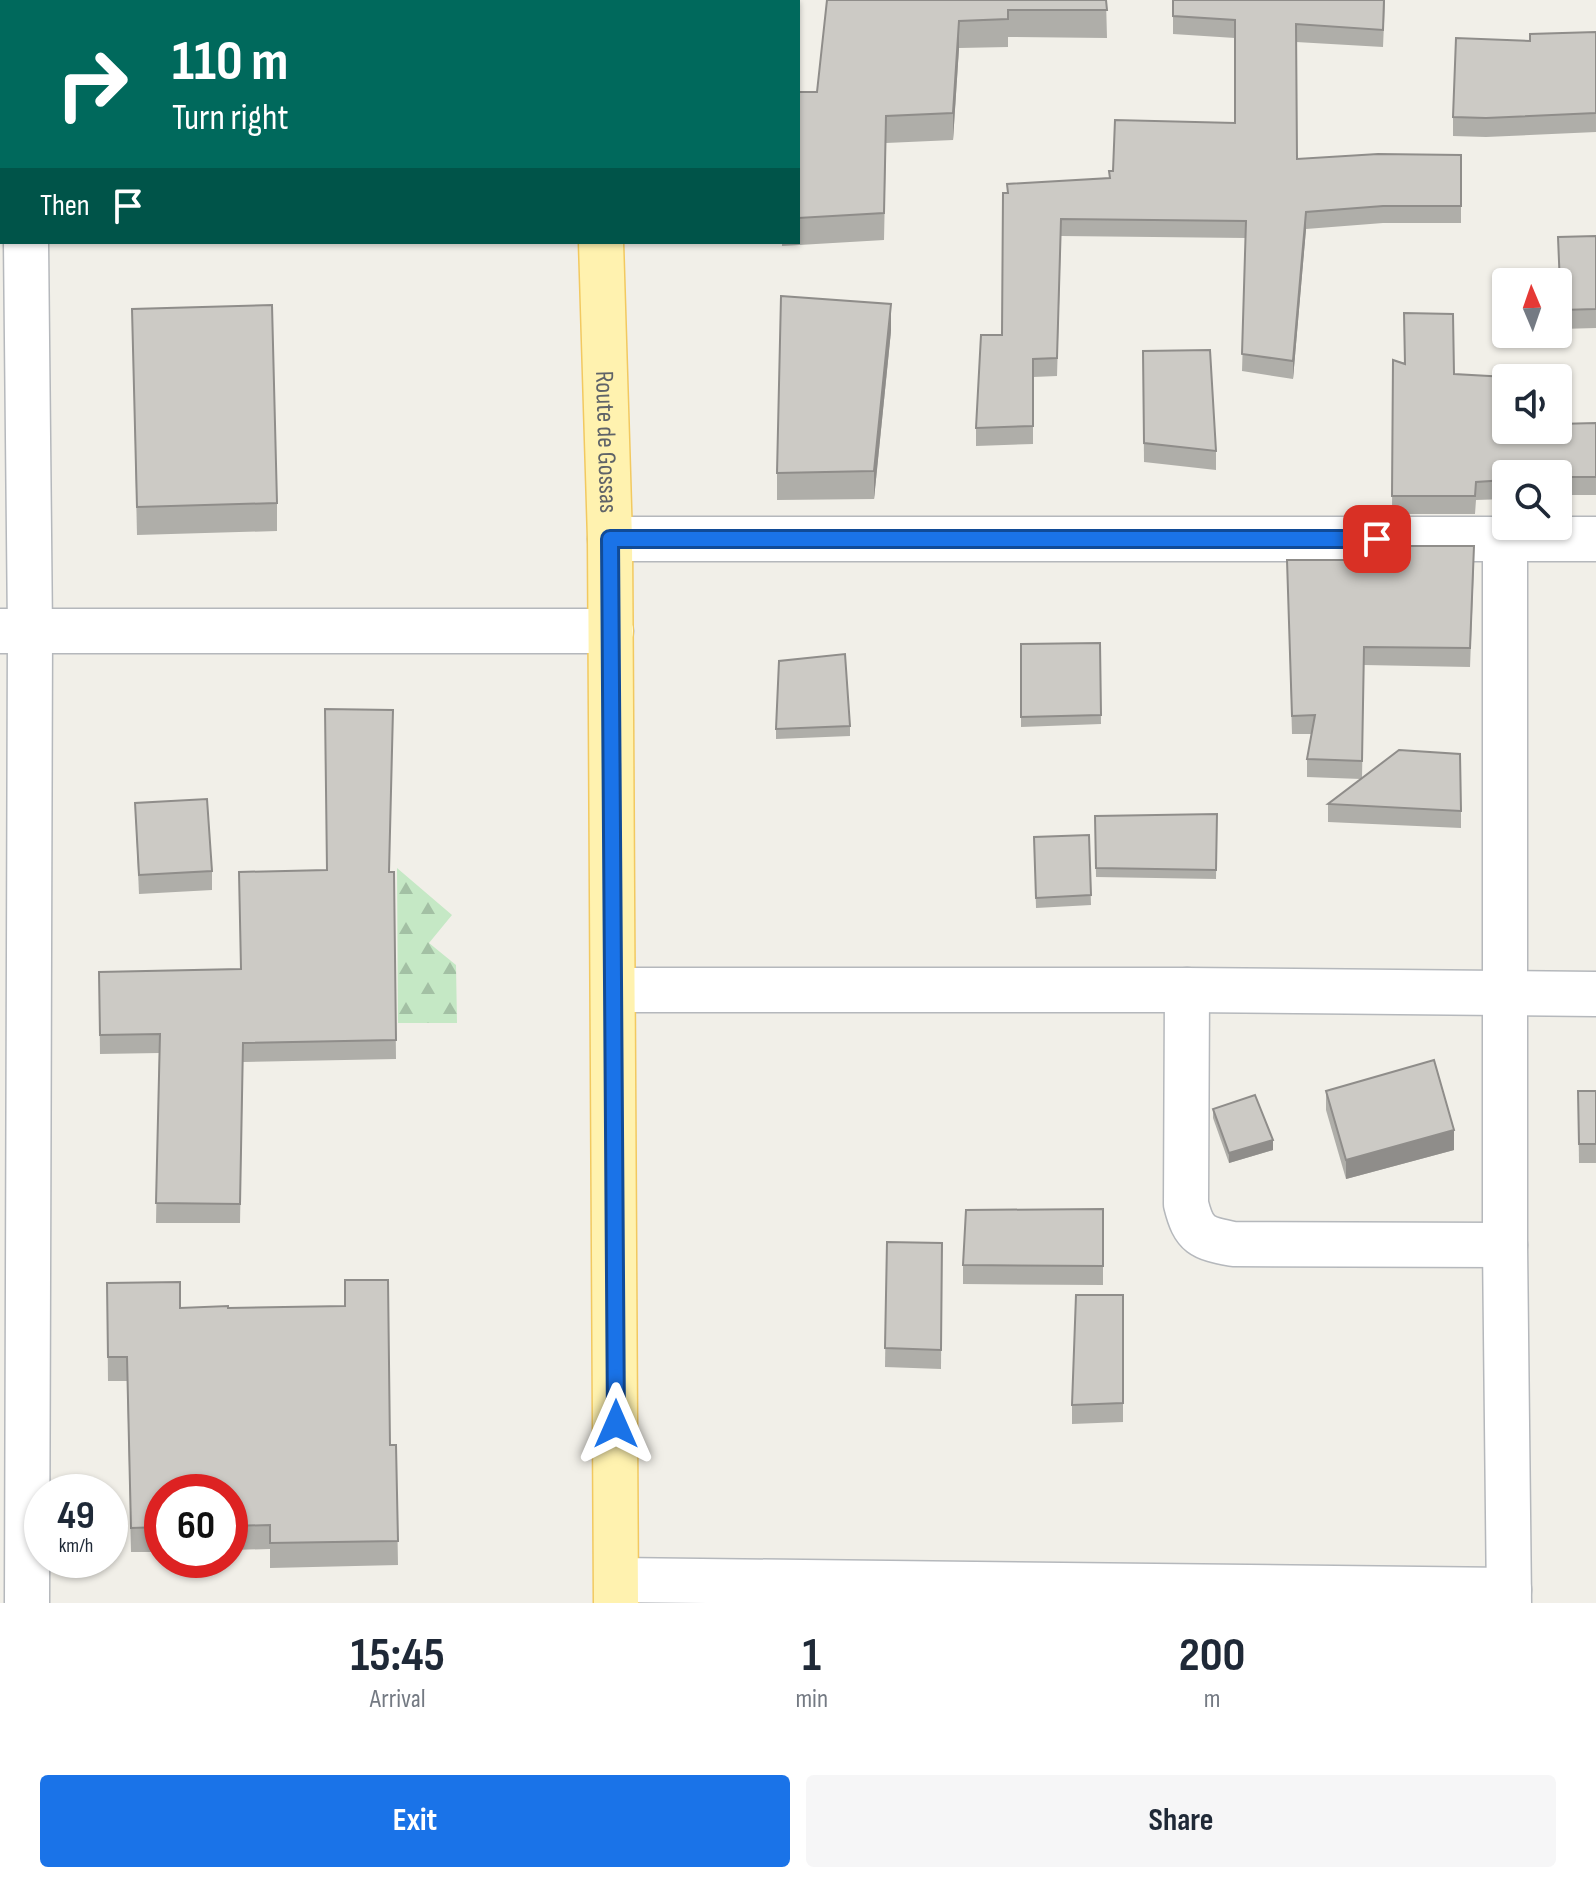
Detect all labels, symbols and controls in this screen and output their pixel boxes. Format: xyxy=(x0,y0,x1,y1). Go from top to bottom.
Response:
text: 110 m xyxy=(172,29,288,96)
icon: right xyxy=(40,32,144,136)
text: Turn right xyxy=(172,97,289,140)
icon: arrive xyxy=(106,184,150,228)
text: Then xyxy=(40,188,90,224)
north arrow xyxy=(1492,268,1572,348)
map controls xyxy=(1492,268,1572,540)
button: sound xyxy=(1492,364,1572,444)
street label: Route de Gossas xyxy=(588,370,623,514)
button: search xyxy=(1492,460,1572,540)
pin xyxy=(1343,505,1411,573)
icon: arrive xyxy=(1355,517,1399,561)
position arrow xyxy=(574,1382,658,1466)
speed limit sign: 60 xyxy=(144,1474,248,1578)
text: 49 xyxy=(57,1492,95,1540)
text: km/h xyxy=(59,1534,93,1558)
text: 15:45 xyxy=(351,1627,445,1684)
text: 1 xyxy=(802,1627,821,1684)
text: 200 xyxy=(1179,1627,1245,1684)
text: Arrival xyxy=(370,1684,426,1715)
text: min xyxy=(795,1684,828,1715)
text: m xyxy=(1204,1684,1220,1715)
button: Exit xyxy=(40,1775,790,1867)
button: Share xyxy=(806,1775,1556,1867)

